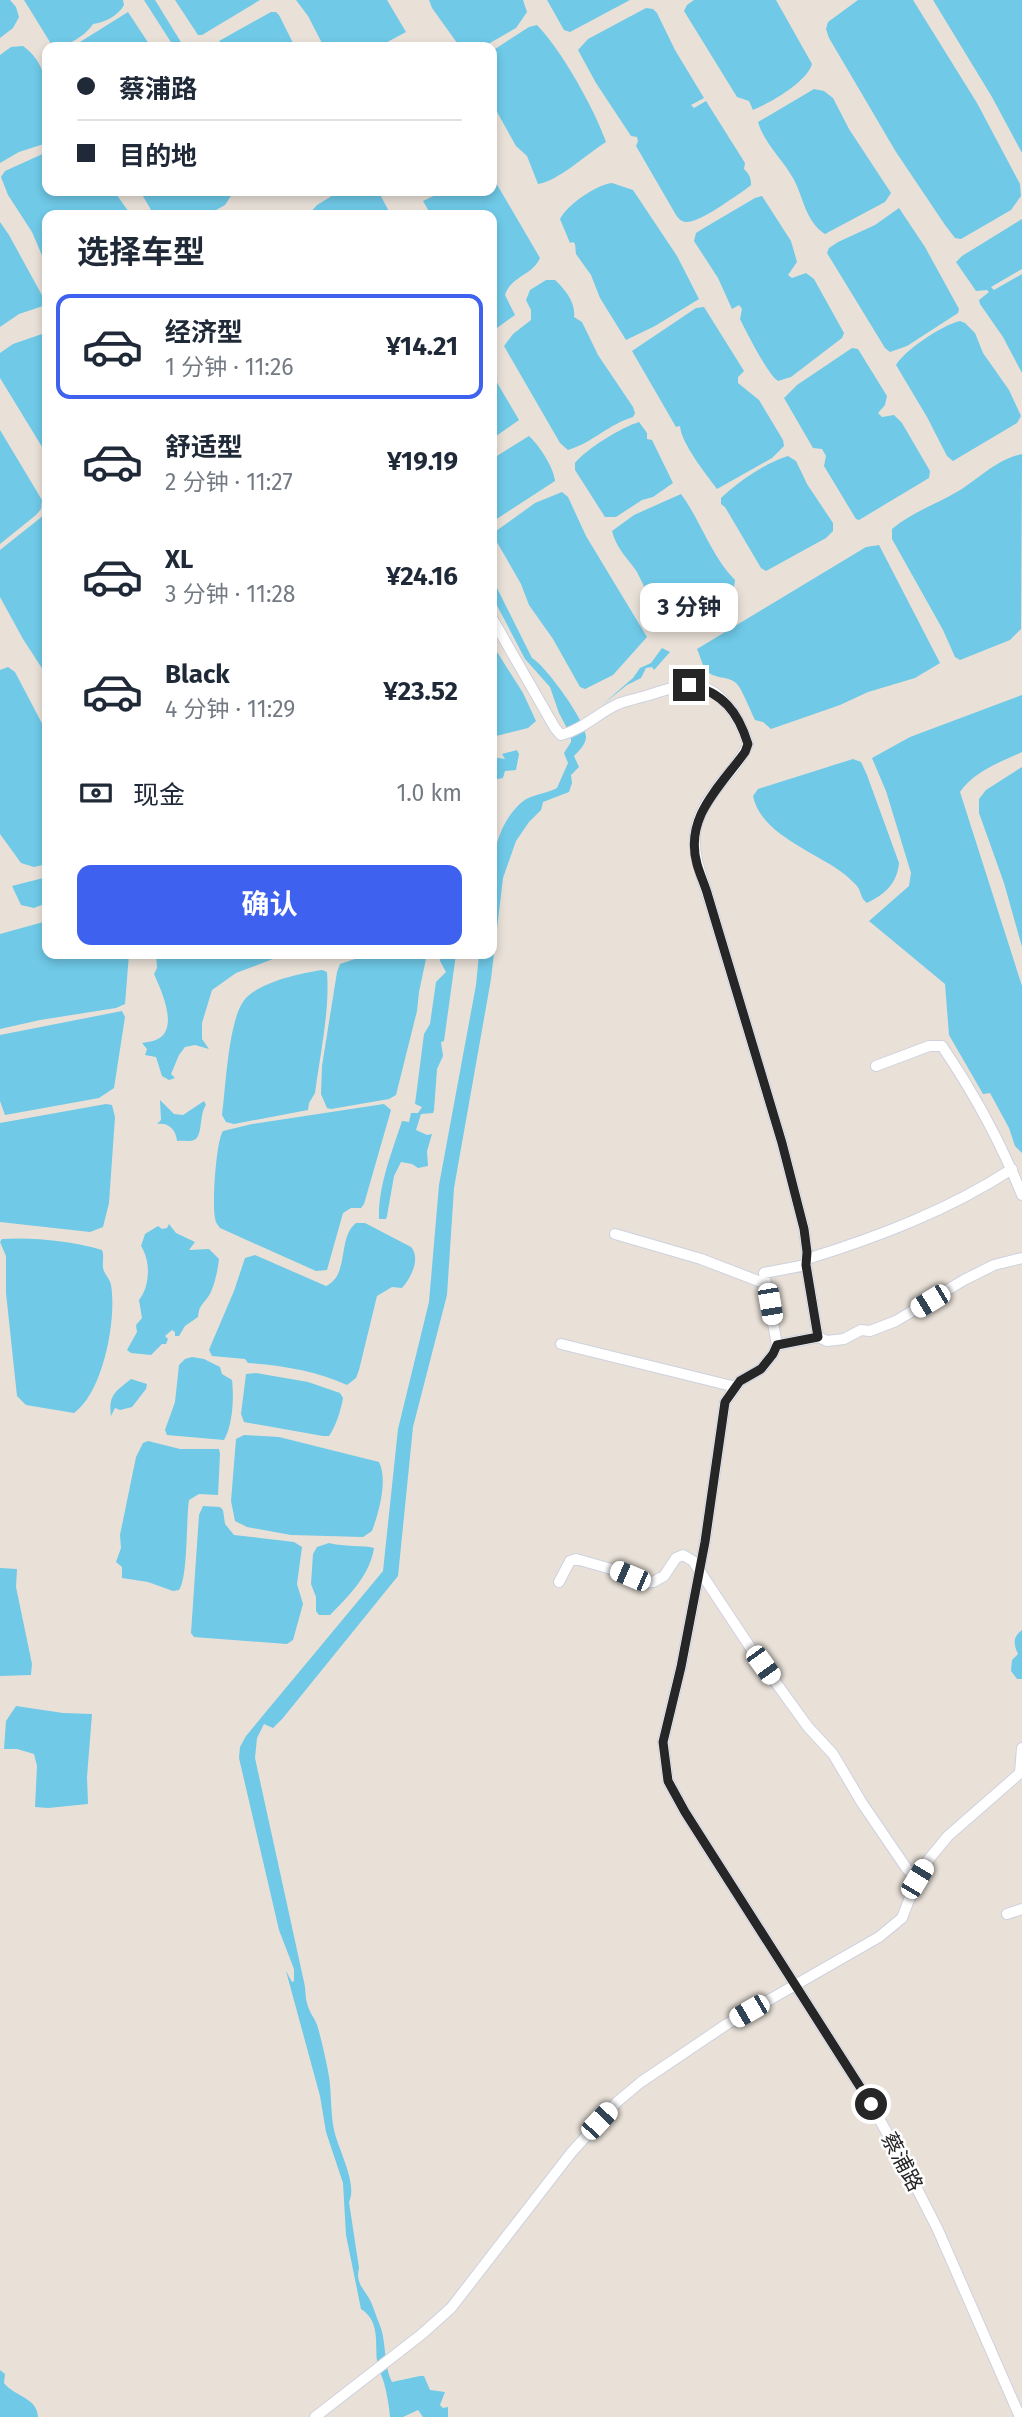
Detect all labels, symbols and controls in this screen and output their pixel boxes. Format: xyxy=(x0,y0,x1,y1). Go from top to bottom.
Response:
text: 蔡浦路 xyxy=(119,74,197,105)
text: 目的地 xyxy=(119,141,197,172)
text: 选择车型 xyxy=(77,233,205,271)
icon: car xyxy=(81,315,144,378)
text: 经济型 xyxy=(165,317,243,348)
text: ¥14.21 xyxy=(386,331,458,362)
text: 1 分钟 · 11:26 xyxy=(165,353,294,381)
icon: car xyxy=(81,430,144,493)
text: 舒适型 xyxy=(165,432,243,463)
text: ¥19.19 xyxy=(387,446,458,477)
text: 2 分钟 · 11:27 xyxy=(165,468,293,496)
text: XL xyxy=(165,544,193,575)
icon: car xyxy=(81,545,144,608)
text: ¥24.16 xyxy=(386,561,458,592)
text: 3 分钟 · 11:28 xyxy=(165,580,295,608)
callout: 3 分钟 xyxy=(640,584,738,632)
text: 3 分钟 xyxy=(657,593,721,621)
text: Black xyxy=(165,659,230,690)
icon: car xyxy=(81,660,144,723)
route end xyxy=(673,669,705,701)
text: ¥23.52 xyxy=(383,676,458,707)
text: 4 分钟 · 11:29 xyxy=(165,695,295,723)
icon: cash xyxy=(77,774,115,812)
text: 1.0 km xyxy=(396,779,462,807)
text: 现金 xyxy=(133,780,185,811)
button: 确认 xyxy=(77,865,462,945)
car xyxy=(757,1281,784,1327)
car xyxy=(907,1281,954,1321)
car xyxy=(607,1558,654,1594)
car xyxy=(743,1642,784,1688)
car xyxy=(898,1856,937,1902)
car xyxy=(726,1991,773,2031)
route start xyxy=(855,2088,887,2120)
car xyxy=(577,2098,622,2144)
street label: 蔡浦路 xyxy=(876,2128,928,2196)

